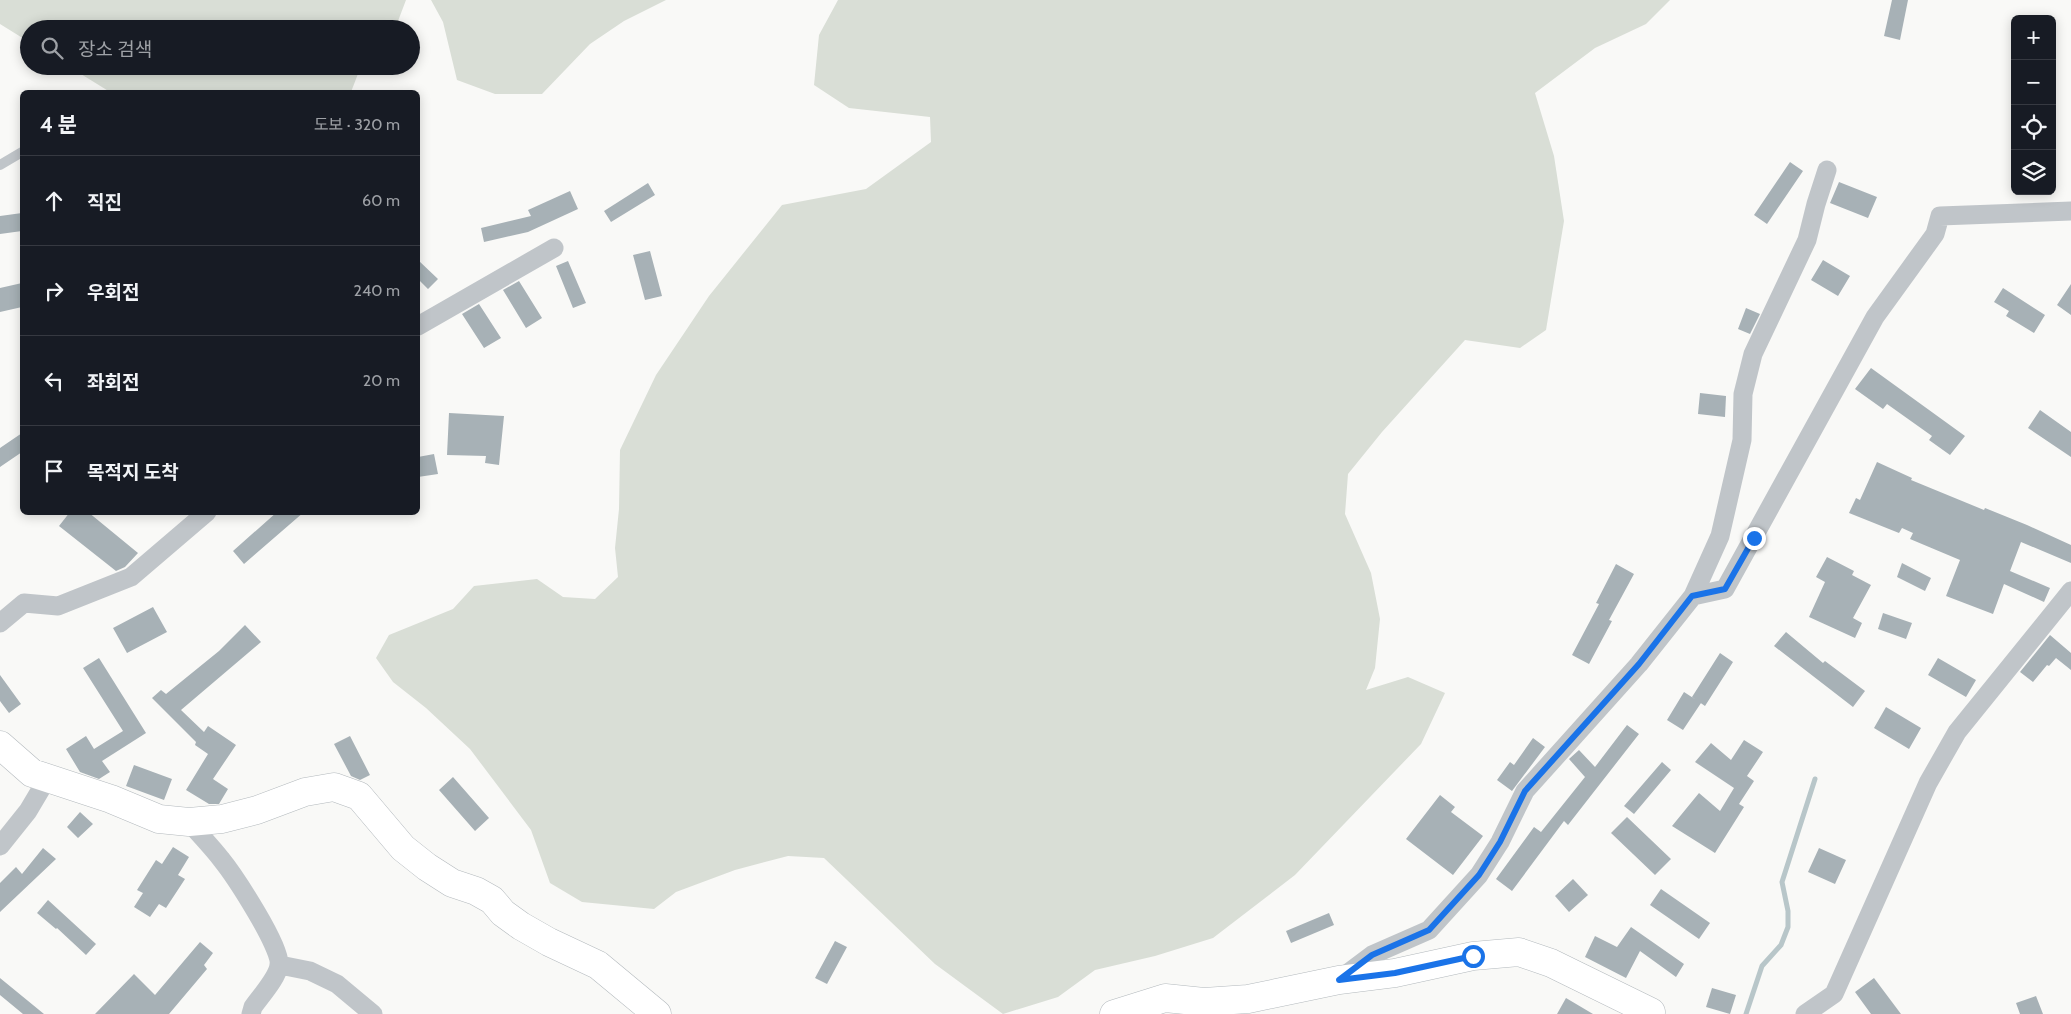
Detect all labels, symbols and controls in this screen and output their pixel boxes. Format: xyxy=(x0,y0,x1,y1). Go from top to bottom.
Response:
map controls xyxy=(2011,15,2056,195)
button: + xyxy=(2011,15,2056,60)
search box xyxy=(20,20,420,75)
icon: search xyxy=(38,34,66,62)
text: 장소 검색 xyxy=(78,38,152,61)
button: − xyxy=(2011,60,2056,105)
button: locate xyxy=(2011,105,2056,150)
text: 4 분 xyxy=(40,112,77,137)
text: 도보 · 320 m xyxy=(314,115,400,134)
button: layers xyxy=(2011,150,2056,195)
icon: ahead xyxy=(40,187,68,215)
text: 직진 xyxy=(87,191,122,214)
text: 60 m xyxy=(362,191,400,210)
icon: right xyxy=(40,277,68,305)
text: 우회전 xyxy=(87,281,139,304)
text: 240 m xyxy=(354,281,400,300)
icon: left xyxy=(40,367,68,395)
text: 좌회전 xyxy=(87,371,139,394)
text: 20 m xyxy=(363,371,400,390)
icon: arrive xyxy=(40,457,68,485)
text: 목적지 도착 xyxy=(87,461,179,484)
route end xyxy=(1743,527,1766,550)
route start xyxy=(1462,945,1485,968)

